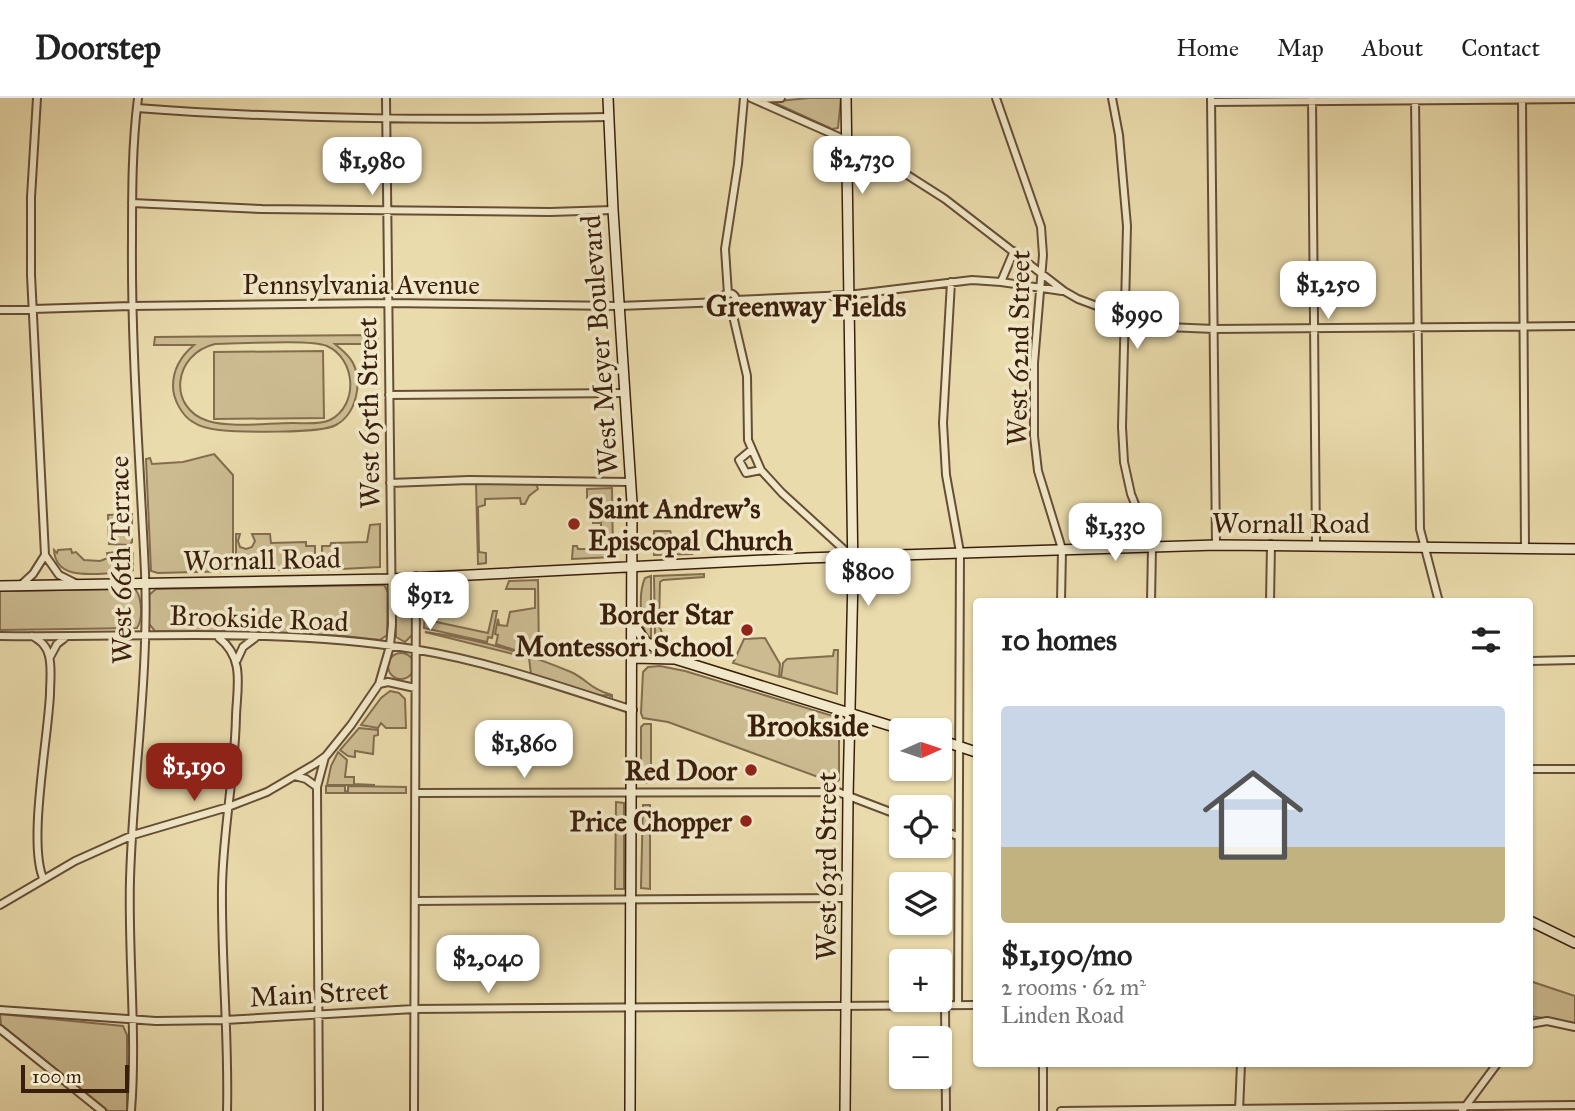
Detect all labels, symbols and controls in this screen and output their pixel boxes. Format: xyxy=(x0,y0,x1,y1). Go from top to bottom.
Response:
text: Doorstep xyxy=(35,28,161,68)
text: Home xyxy=(1176,33,1239,63)
text: Map xyxy=(1277,33,1324,63)
text: About xyxy=(1362,33,1423,63)
text: Contact xyxy=(1461,33,1540,63)
pin: $2,730 xyxy=(805,136,919,196)
pin: $1,980 xyxy=(315,138,429,197)
text: $2,730 xyxy=(829,145,895,173)
text: $1,980 xyxy=(339,146,405,174)
street label: West Meyer Boulevard xyxy=(573,214,626,476)
street label: West 62nd Street xyxy=(999,250,1038,446)
pin: $1,250 xyxy=(1271,262,1385,321)
street label: Pennsylvania Avenue xyxy=(242,267,480,302)
text: $1,250 xyxy=(1296,270,1360,298)
district label: Greenway Fields xyxy=(706,288,906,324)
pin: $990 xyxy=(1096,292,1178,351)
text: $990 xyxy=(1111,300,1163,328)
street label: West 65th Street xyxy=(349,317,388,509)
street label: West 66th Terrace xyxy=(101,456,140,664)
place label: Saint Andrew's Episcopal Church xyxy=(588,491,793,558)
pin: $1,330 xyxy=(1058,504,1172,563)
street label: Wornall Road xyxy=(1212,506,1370,541)
text: $1,330 xyxy=(1085,512,1145,540)
marker: Saint Andrew's Episcopal Church xyxy=(566,516,582,532)
street label: Wornall Road xyxy=(183,541,341,578)
pin: $800 xyxy=(827,548,909,608)
text: $800 xyxy=(842,557,894,585)
pin: $912 xyxy=(389,573,471,632)
text: $912 xyxy=(407,581,453,609)
place label: Border Star Montessori School xyxy=(515,597,733,664)
street label: Brookside Road xyxy=(169,598,349,639)
icon: filters xyxy=(1467,621,1505,659)
marker: Border Star Montessori School xyxy=(739,622,755,638)
text: 10 homes xyxy=(1001,622,1117,658)
district label: Brookside xyxy=(747,708,869,744)
north arrow xyxy=(889,718,952,780)
map controls xyxy=(889,718,952,1089)
pin: $1,860 xyxy=(467,720,581,780)
text: $1,860 xyxy=(491,729,557,757)
pin: $1,190 xyxy=(137,744,251,803)
text: $1,190 xyxy=(162,752,226,780)
icon: home xyxy=(1190,752,1316,878)
place label: Red Door xyxy=(625,753,738,788)
marker: Red Door xyxy=(743,762,759,778)
street label: West 63rd Street xyxy=(809,771,844,960)
button: locate xyxy=(889,795,952,858)
place label: Price Chopper xyxy=(569,804,732,839)
marker: Price Chopper xyxy=(738,813,754,829)
button: layers xyxy=(889,872,952,935)
pin: $2,040 xyxy=(431,936,545,995)
text: $1,190/mo xyxy=(1001,937,1132,973)
text: $2,040 xyxy=(452,944,524,972)
button: + xyxy=(889,949,952,1012)
street label: Main Street xyxy=(249,972,389,1015)
text: 2 rooms · 62 m² xyxy=(1001,973,1146,1001)
text: Linden Road xyxy=(1001,1001,1124,1029)
button: − xyxy=(889,1026,952,1089)
scale bar xyxy=(21,1062,130,1094)
text: 100 m xyxy=(32,1065,82,1088)

